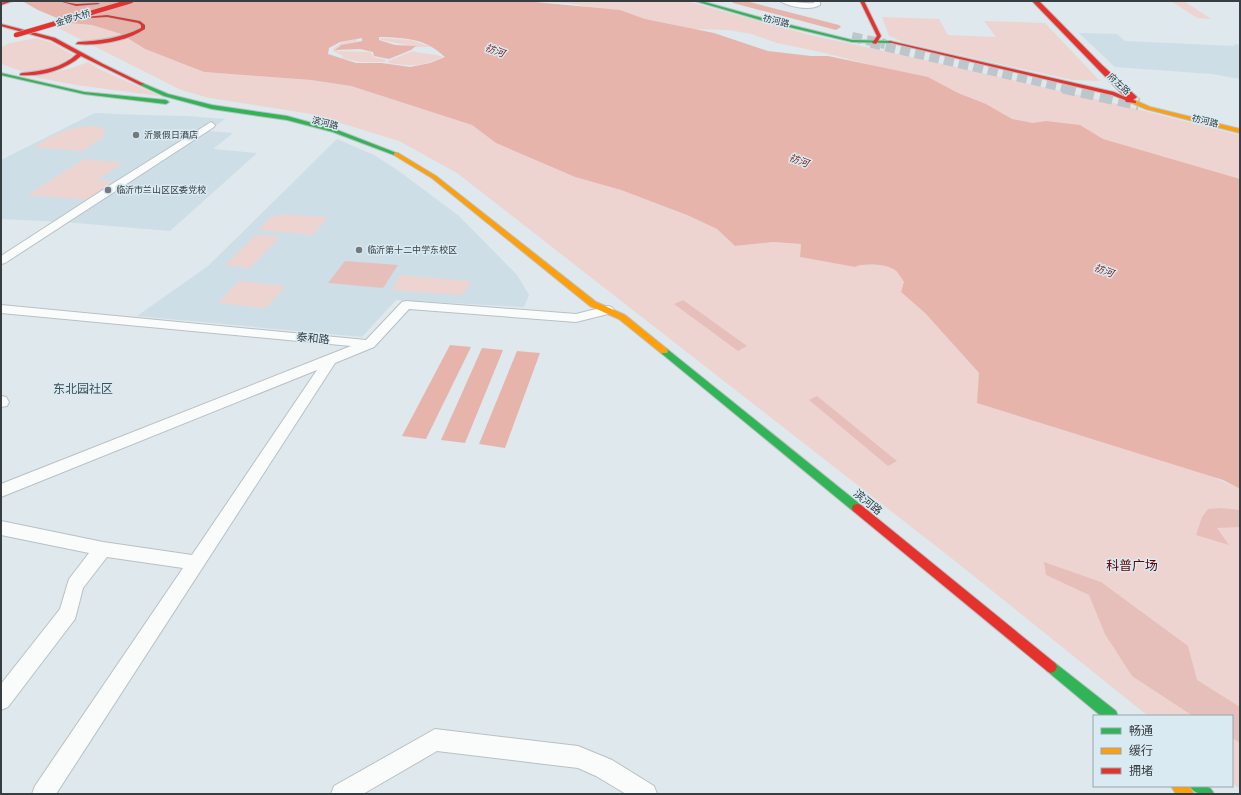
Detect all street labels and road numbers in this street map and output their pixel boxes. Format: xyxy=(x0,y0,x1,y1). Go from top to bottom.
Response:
street label: 金锣大桥 xyxy=(54,7,93,28)
street label: 祊河路 xyxy=(762,12,791,29)
street label: 府左路 xyxy=(1106,70,1133,97)
street label: 祊河路 xyxy=(1191,112,1220,129)
street label: 滨河路 xyxy=(311,114,340,131)
street label: 泰和路 xyxy=(296,331,330,346)
street label: 滨河路 xyxy=(851,487,885,518)

